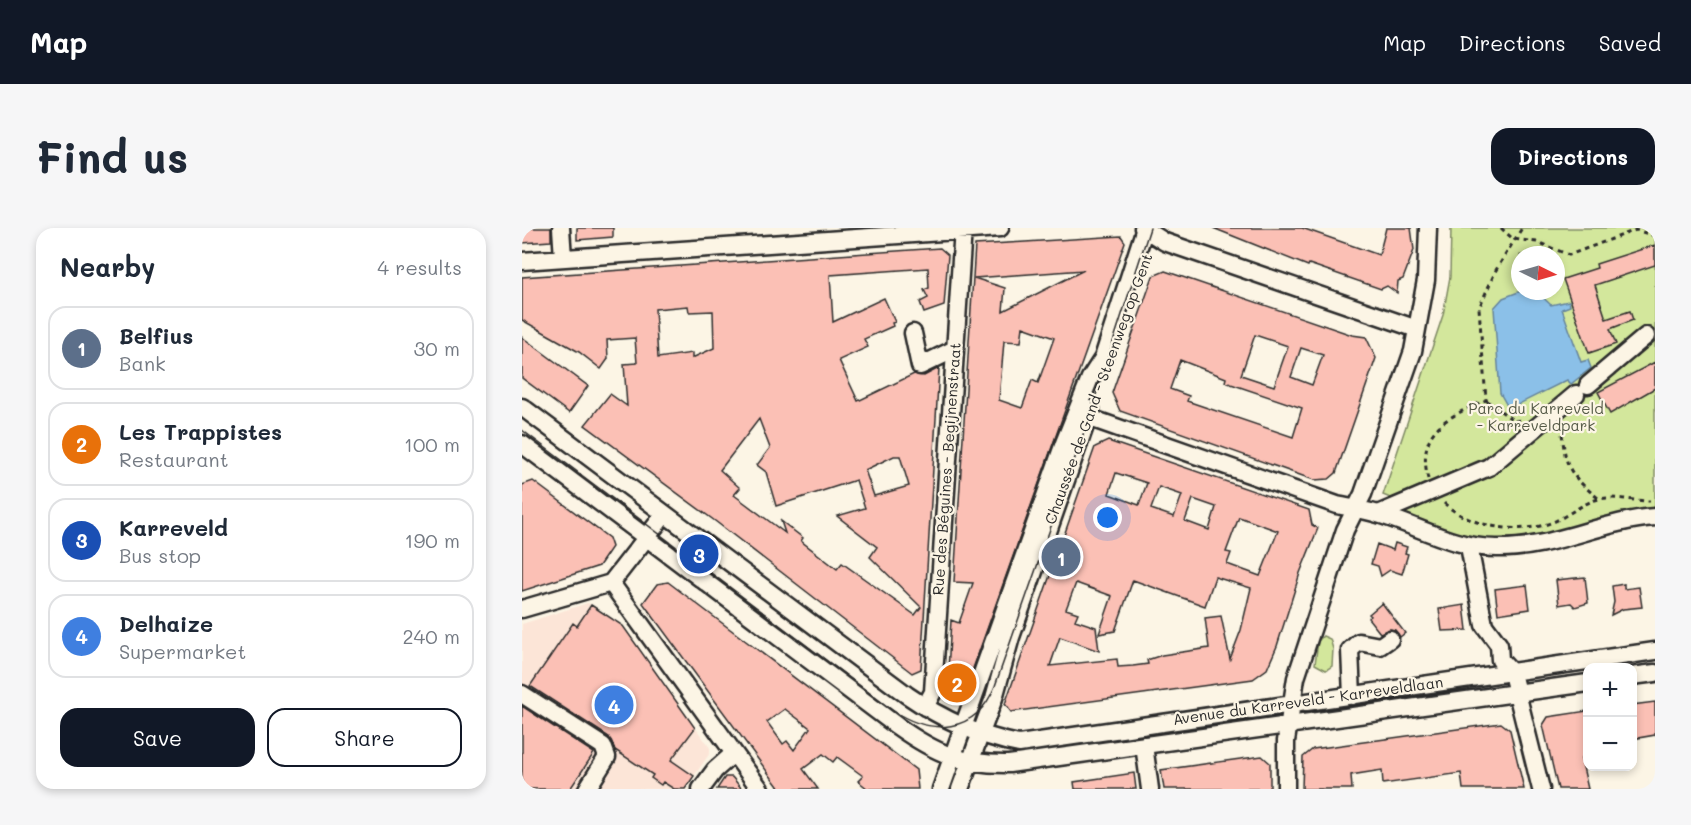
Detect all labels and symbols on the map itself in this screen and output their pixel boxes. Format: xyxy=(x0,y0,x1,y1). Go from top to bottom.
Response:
north arrow xyxy=(1511,246,1565,300)
street label: Chaussée de Gand - Steenweg op Gent xyxy=(1040,250,1157,527)
street label: Rue des Béguines - Begijnenstraat xyxy=(927,342,965,596)
park label: Parc du Karreveld - Karreveldpark xyxy=(1468,398,1604,435)
your location xyxy=(1093,503,1122,532)
pin: 3 xyxy=(680,532,718,576)
pin: 1 xyxy=(1042,534,1080,580)
pin: 2 xyxy=(938,660,976,706)
street label: Avenue du Karreveld - Karreveldlaan xyxy=(1172,671,1444,729)
pin: 4 xyxy=(594,682,634,728)

